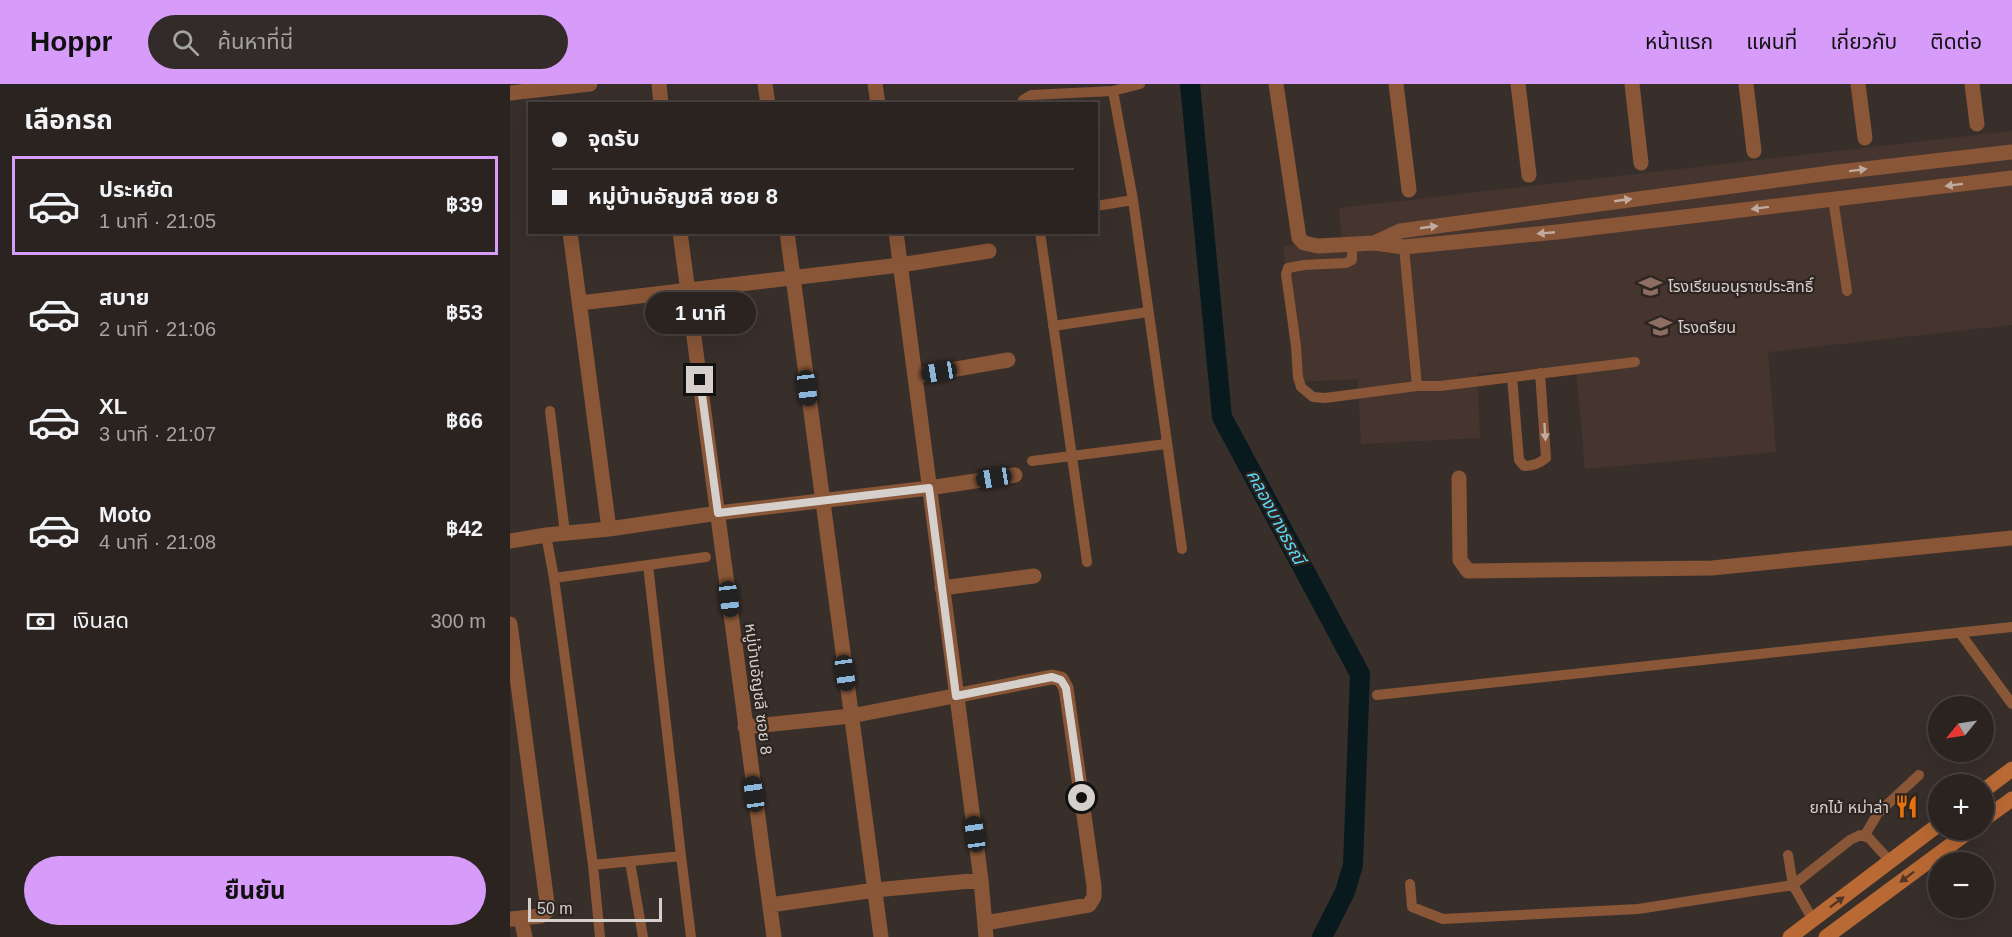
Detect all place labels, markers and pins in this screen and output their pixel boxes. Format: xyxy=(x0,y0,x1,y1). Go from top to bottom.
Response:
school or university icon: โรงเรียนอนุราชประสิทธิ์ xyxy=(1637,273,1663,299)
place label: โรงเรียนอนุราชประสิทธิ์ xyxy=(1668,277,1814,296)
school or university icon: โรงดรียน xyxy=(1647,314,1673,340)
place label: โรงดรียน xyxy=(1678,319,1736,336)
restaurant icon: ยกไม้ หม่าล่า xyxy=(1894,794,1920,820)
place label: ยกไม้ หม่าล่า xyxy=(1809,799,1889,816)

